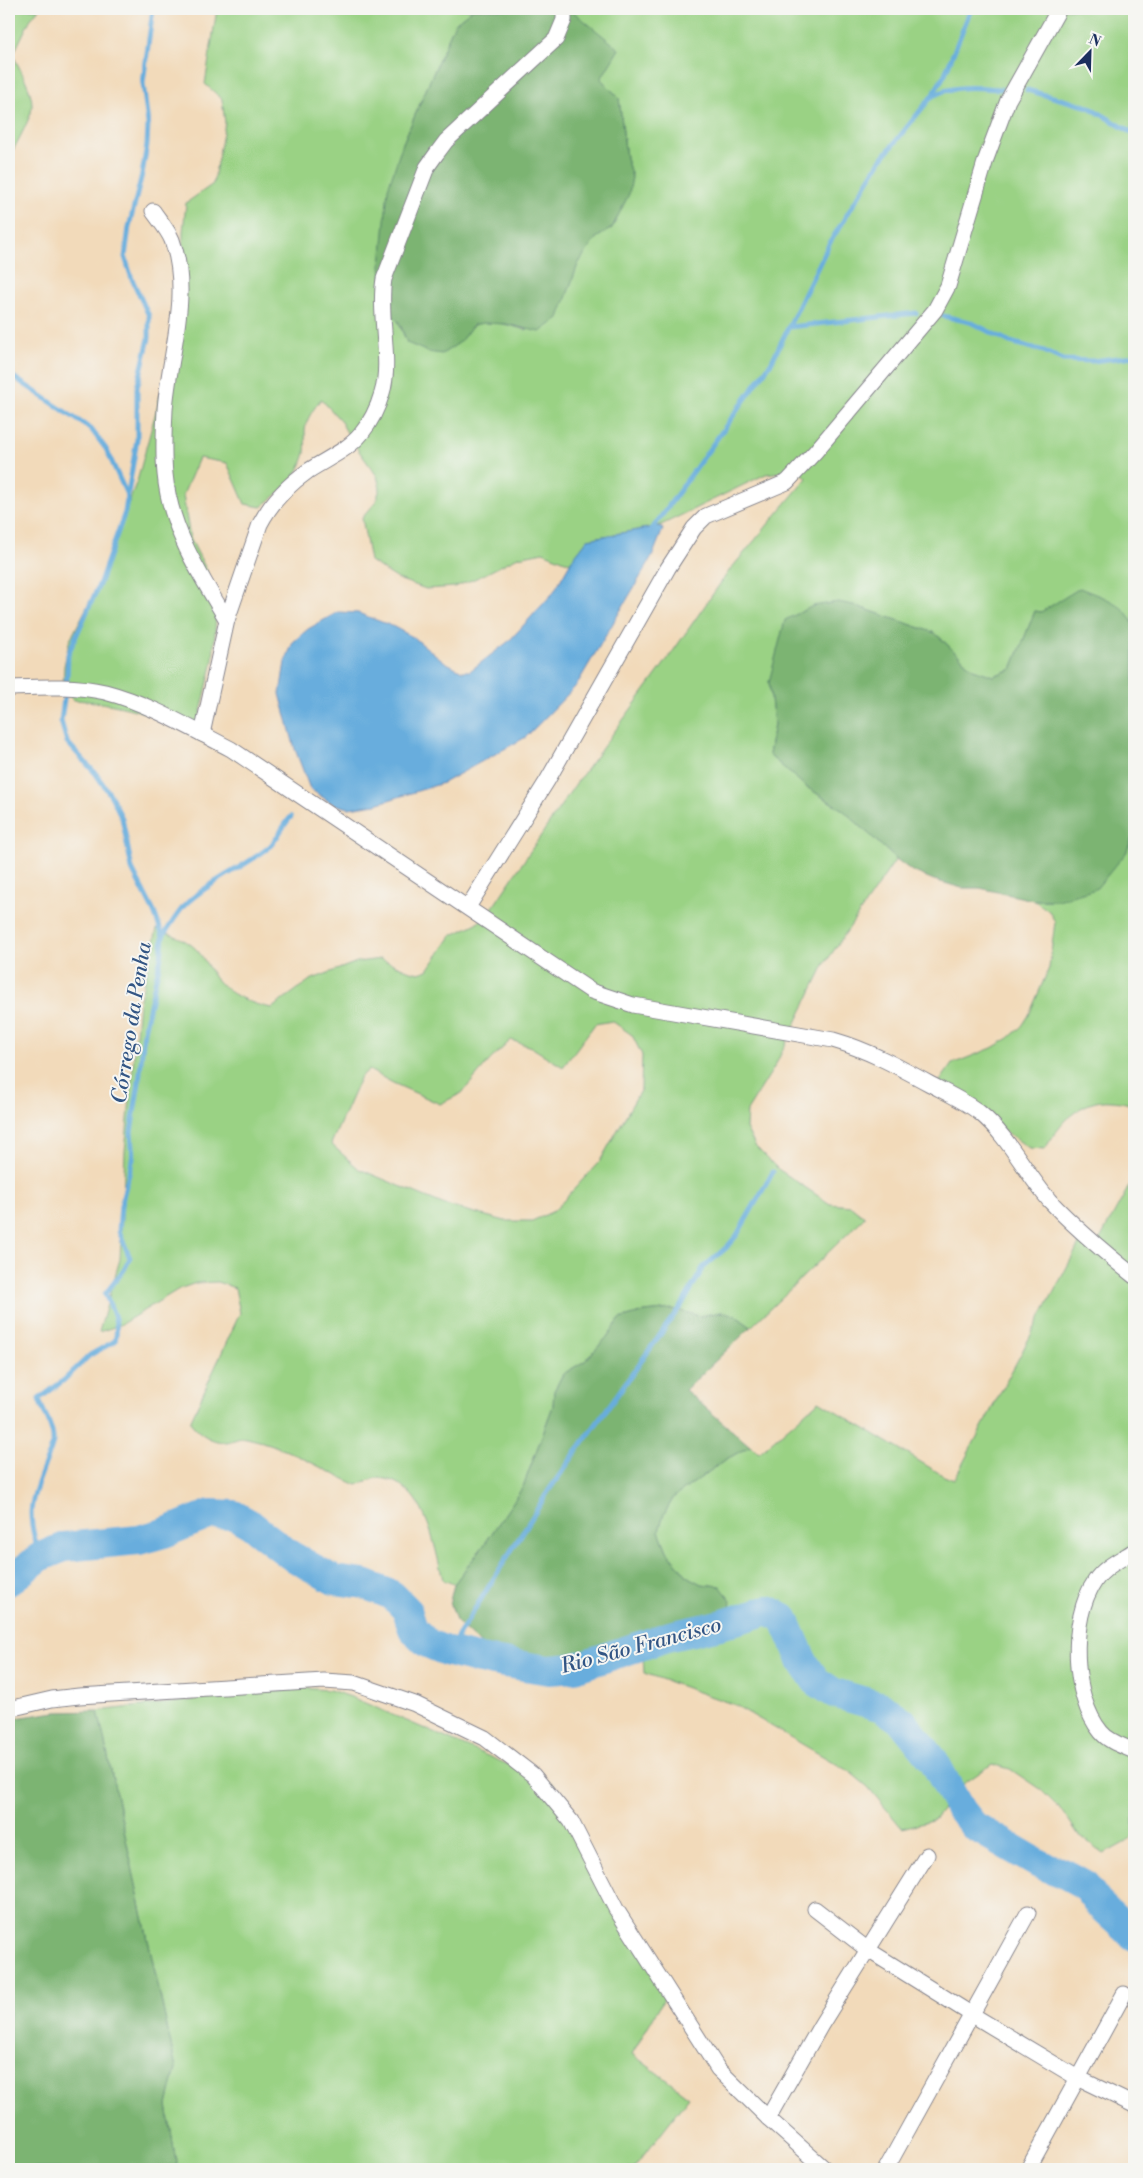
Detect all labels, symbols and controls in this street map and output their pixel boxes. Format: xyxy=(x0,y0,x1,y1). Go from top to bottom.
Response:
north arrow xyxy=(1066,28,1116,78)
text: N xyxy=(1086,31,1103,51)
water label: Córrego da Penha xyxy=(106,940,158,1106)
water label: Rio São Francisco xyxy=(557,1612,724,1680)

